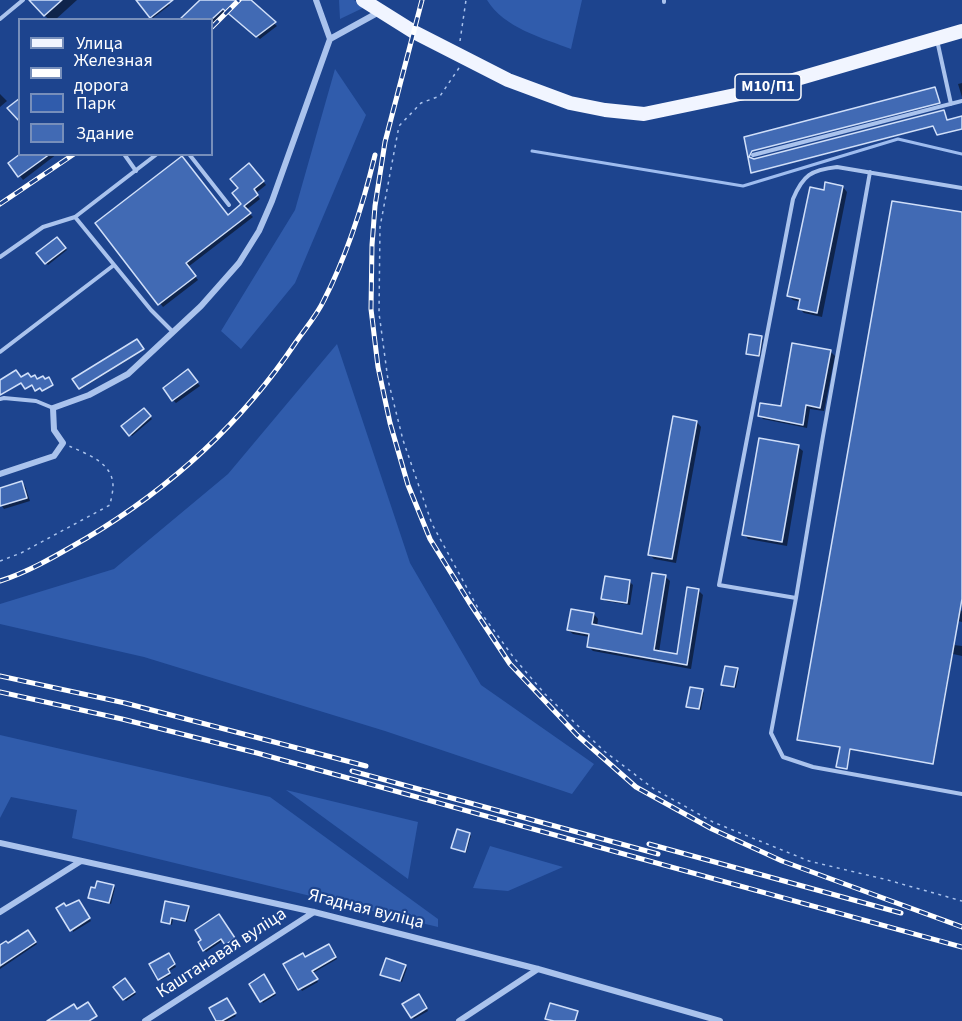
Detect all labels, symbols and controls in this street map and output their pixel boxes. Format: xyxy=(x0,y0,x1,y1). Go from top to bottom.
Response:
legend xyxy=(18,18,213,156)
text: Улица xyxy=(76,31,123,56)
text: Железная дорога xyxy=(74,48,153,98)
road number: М10/П1 xyxy=(735,74,801,100)
text: Парк xyxy=(76,91,116,116)
text: Здание xyxy=(76,121,134,146)
street label: Ягадная вуліца xyxy=(306,885,426,935)
street label: Каштанавая вуліца xyxy=(153,904,291,1004)

